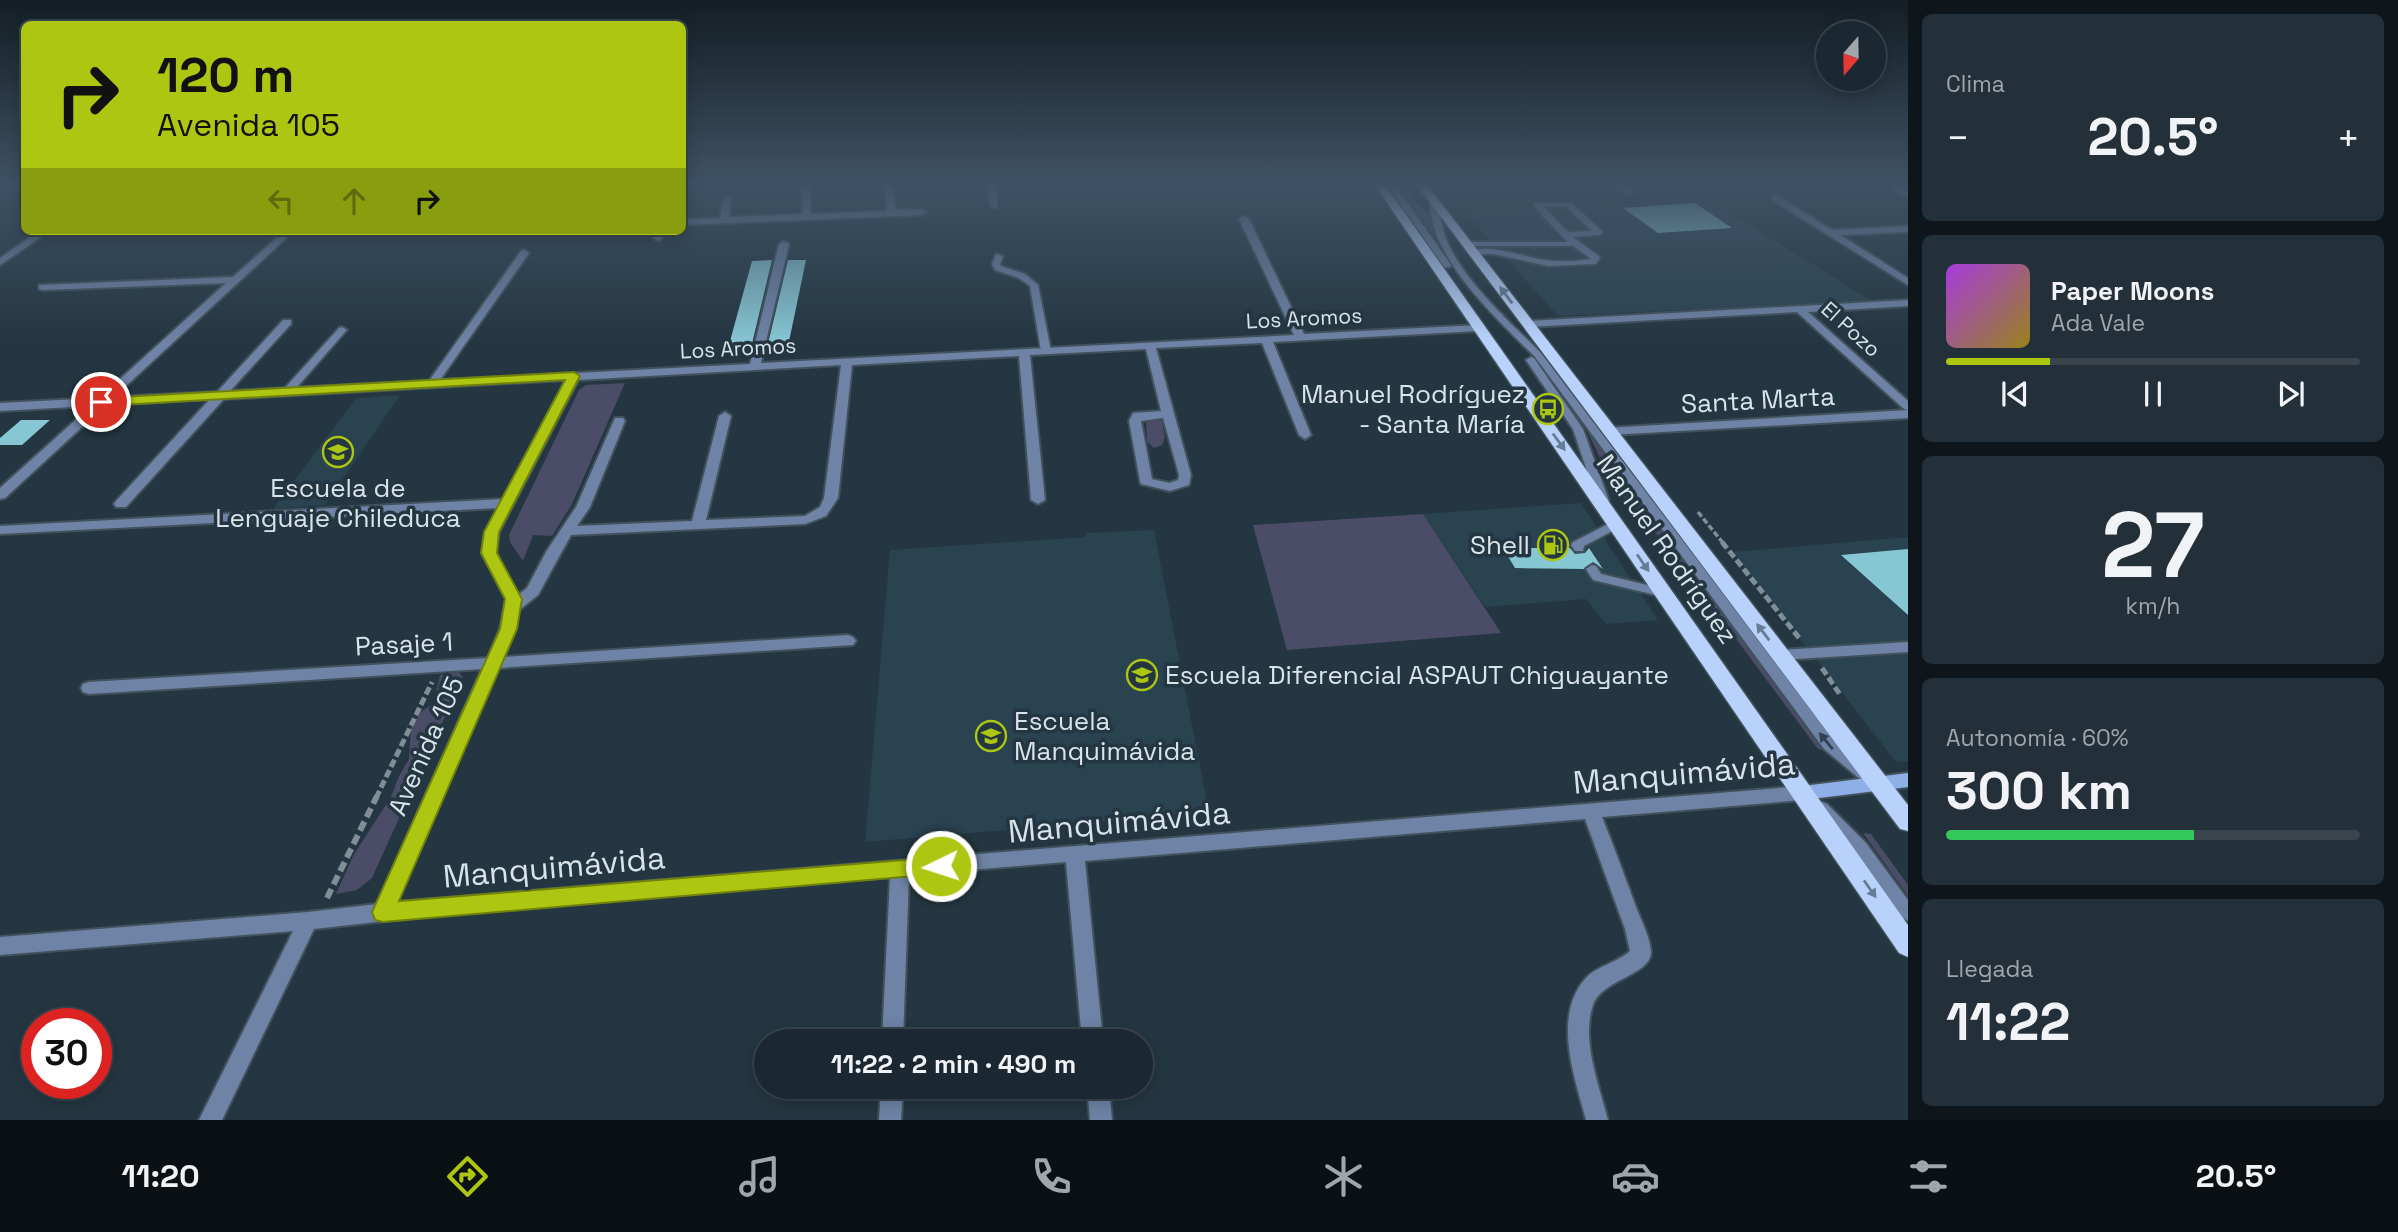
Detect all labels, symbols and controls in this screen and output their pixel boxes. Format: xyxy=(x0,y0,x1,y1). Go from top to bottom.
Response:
north arrow xyxy=(1816,21,1886,91)
map controls xyxy=(1816,21,1886,91)
text: 120 m xyxy=(157,44,294,106)
icon: right xyxy=(42,49,133,140)
text: Clima xyxy=(1946,69,2005,99)
text: 20.5° xyxy=(2087,104,2219,170)
text: Avenida 105 xyxy=(157,105,340,145)
text: − xyxy=(1946,114,1970,162)
text: + xyxy=(2336,114,2360,162)
icon: left xyxy=(262,182,300,220)
icon: ahead xyxy=(335,182,373,220)
icon: right xyxy=(408,182,446,220)
text: Paper Moons xyxy=(2051,274,2214,308)
one-way arrow xyxy=(1500,286,1514,304)
street label: El Pozo xyxy=(1816,295,1886,363)
street label: Los Aromos xyxy=(1245,301,1363,335)
text: Ada Vale xyxy=(2051,308,2145,338)
street label: Los Aromos xyxy=(679,331,797,365)
pin xyxy=(71,372,131,432)
icon: previous xyxy=(1996,375,2034,413)
icon: pause xyxy=(2134,375,2172,413)
icon: next xyxy=(2272,375,2310,413)
place label: Manuel Rodríguez - Santa María xyxy=(1301,377,1525,441)
street label: Santa Marta xyxy=(1680,379,1836,421)
icon: arrive xyxy=(82,383,120,421)
bus stop icon: Manuel Rodríguez - Santa María xyxy=(1531,392,1565,426)
one-way arrow xyxy=(1552,433,1566,451)
school or university icon: Escuela de Lenguaje Chileduca xyxy=(321,435,355,469)
street label: Manuel Rodríguez xyxy=(1589,448,1745,650)
place label: Escuela de Lenguaje Chileduca xyxy=(215,471,461,535)
text: 27 xyxy=(2101,487,2205,604)
place label: Shell xyxy=(1470,528,1530,562)
fuel station icon: Shell xyxy=(1536,528,1570,562)
one-way arrow xyxy=(1636,554,1650,572)
text: km/h xyxy=(2126,591,2180,621)
one-way arrow xyxy=(1757,623,1771,641)
street label: Pasaje 1 xyxy=(354,624,454,664)
school or university icon: Escuela Diferencial ASPAUT Chiguayante xyxy=(1125,658,1159,692)
place label: Escuela Diferencial ASPAUT Chiguayante xyxy=(1165,658,1669,692)
street label: Avenida 105 xyxy=(380,671,472,821)
place label: Escuela Manquimávida xyxy=(1014,704,1195,768)
school or university icon: Escuela Manquimávida xyxy=(974,719,1008,753)
text: Autonomía · 60% xyxy=(1946,723,2129,753)
one-way arrow xyxy=(1819,732,1834,750)
street label: Manquimávida xyxy=(1571,743,1797,803)
text: 300 km xyxy=(1946,758,2132,824)
street label: Manquimávida xyxy=(1006,792,1232,852)
position arrow xyxy=(904,829,978,903)
street label: Manquimávida xyxy=(441,837,667,897)
one-way arrow xyxy=(1863,880,1877,898)
text: Llegada xyxy=(1946,954,2034,984)
text: 11:22 xyxy=(1946,989,2070,1055)
speed limit sign: 30 xyxy=(21,1008,112,1099)
text: 11:22 · 2 min · 490 m xyxy=(831,1047,1076,1081)
icon: directions xyxy=(443,1152,492,1201)
icon: music xyxy=(735,1152,784,1201)
icon: phone xyxy=(1027,1152,1076,1201)
icon: climate xyxy=(1319,1152,1368,1201)
icon: car xyxy=(1611,1152,1660,1201)
icon: filters xyxy=(1904,1152,1953,1201)
text: 11:20 xyxy=(122,1156,200,1196)
text: 20.5° xyxy=(2196,1156,2276,1196)

